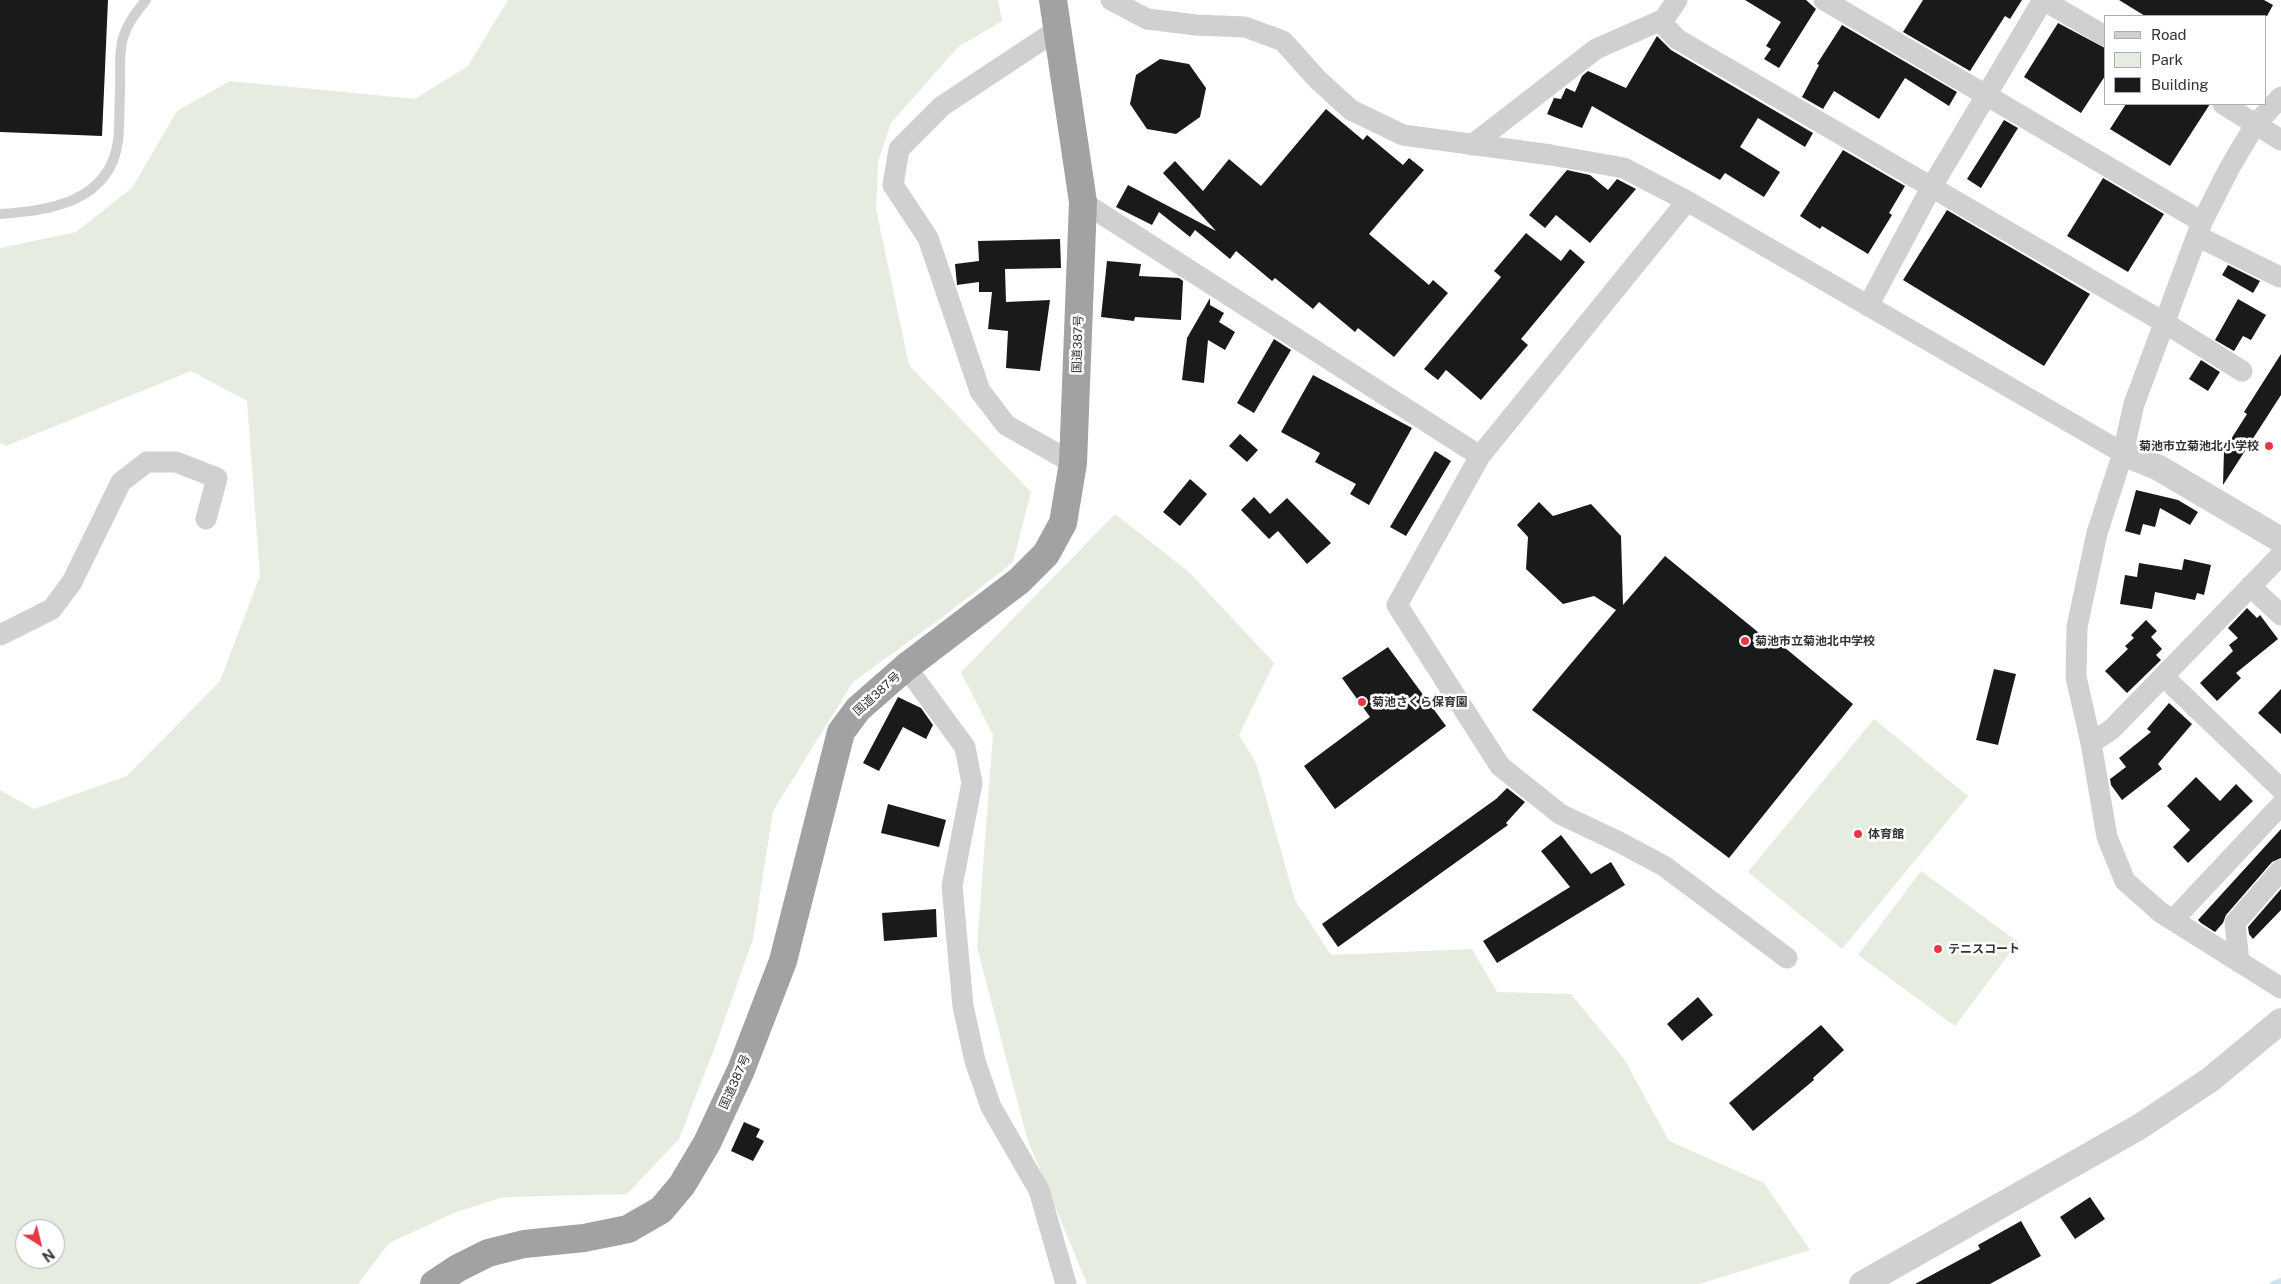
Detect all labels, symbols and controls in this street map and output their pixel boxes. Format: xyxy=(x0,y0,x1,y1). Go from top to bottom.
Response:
legend xyxy=(2104,15,2266,105)
text: Road xyxy=(2151,26,2187,43)
text: Park xyxy=(2151,51,2183,68)
text: Building xyxy=(2151,76,2209,93)
street label: 国道387号 xyxy=(1070,315,1086,373)
place label: 菊池市立菊池北小学校 xyxy=(2139,439,2259,453)
marker: 菊池市立菊池北小学校 xyxy=(2263,440,2275,452)
place label: 菊池市立菊池北中学校 xyxy=(1755,634,1875,648)
marker: 菊池市立菊池北中学校 xyxy=(1739,635,1751,647)
street label: 国道387号 xyxy=(851,669,903,719)
place label: 菊池さくら保育園 xyxy=(1372,695,1468,709)
marker: 菊池さくら保育園 xyxy=(1356,696,1368,708)
place label: 体育館 xyxy=(1868,827,1904,841)
marker: 体育館 xyxy=(1852,828,1864,840)
place label: テニスコート xyxy=(1948,942,2020,956)
marker: テニスコート xyxy=(1932,943,1944,955)
street label: 国道387号 xyxy=(717,1052,753,1112)
north arrow xyxy=(15,1219,65,1269)
text: N xyxy=(39,1246,57,1265)

